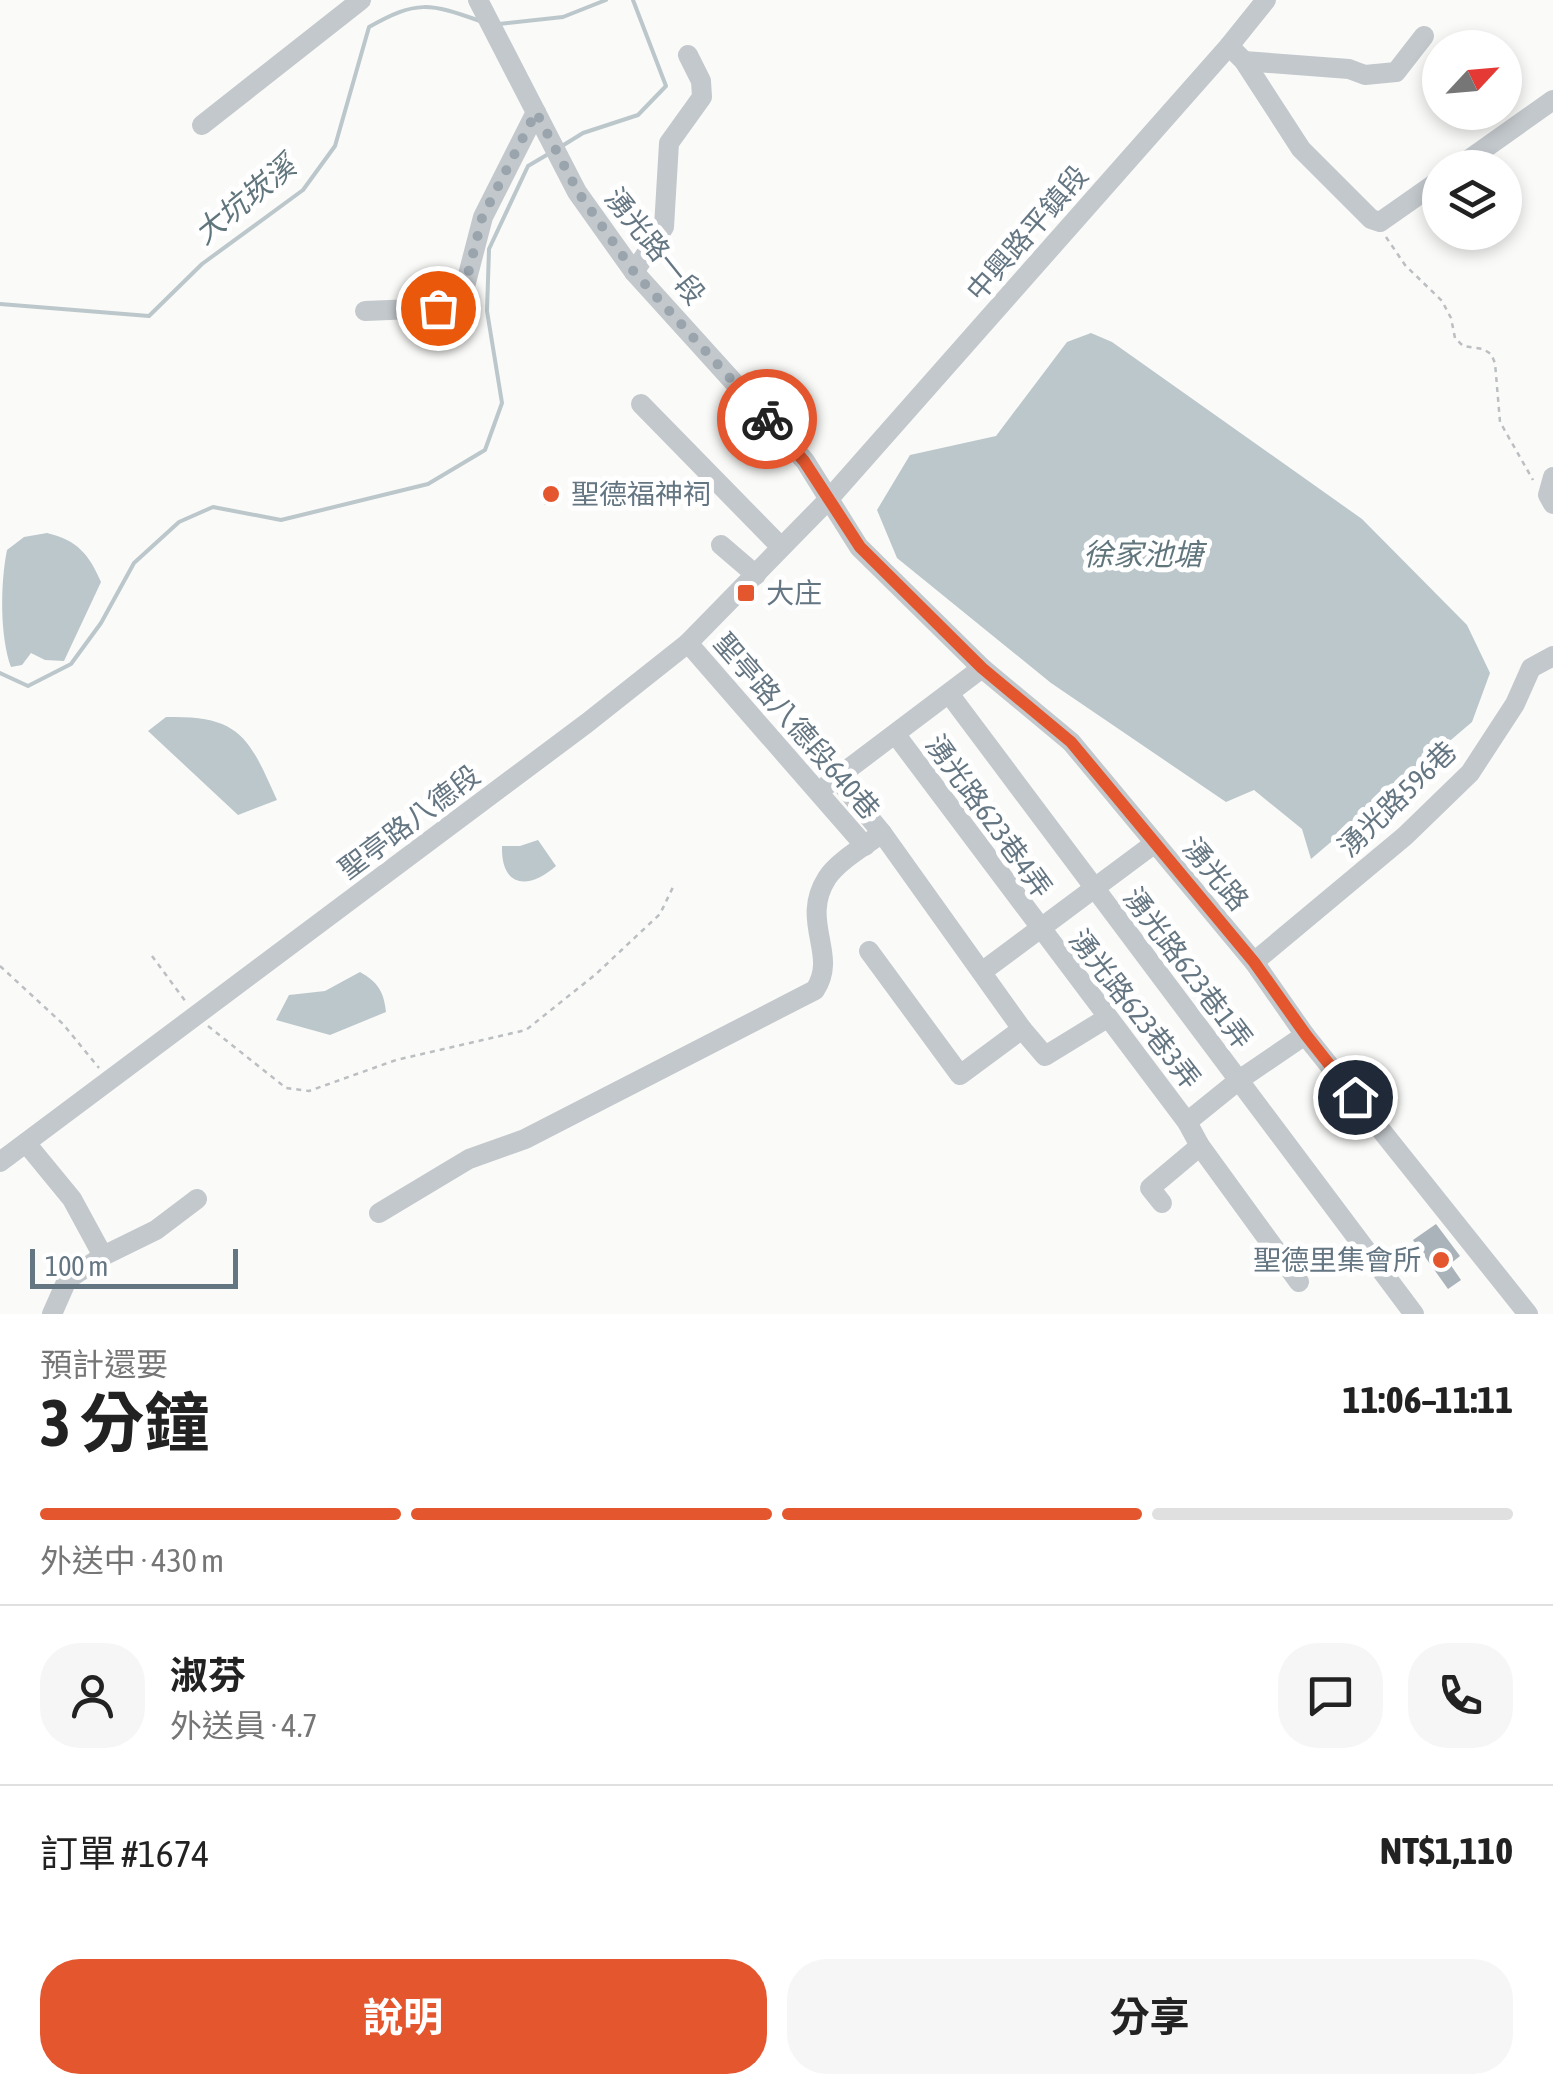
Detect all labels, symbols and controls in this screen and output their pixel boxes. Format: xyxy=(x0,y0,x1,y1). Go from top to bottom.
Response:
north arrow xyxy=(1422,30,1522,130)
map controls xyxy=(1422,30,1522,250)
water label: 大坑崁溪 xyxy=(187,146,305,250)
button: layers xyxy=(1422,150,1522,250)
street label: 中興路平鎮段 xyxy=(960,159,1094,307)
street label: 湧光路一段 xyxy=(599,182,711,310)
pin xyxy=(396,266,481,351)
icon: bag xyxy=(411,281,466,336)
courier xyxy=(717,369,817,469)
icon: bike xyxy=(740,392,795,447)
place label: 聖德福神祠 xyxy=(571,478,711,510)
marker: 聖德福神祠 xyxy=(540,483,562,505)
water label: 徐家池塘 xyxy=(1083,537,1208,571)
place label: 大庄 xyxy=(766,577,822,609)
marker: 大庄 xyxy=(735,582,757,604)
street label: 聖亭路八德段640巷 xyxy=(708,627,886,825)
street label: 湧光路623巷4弄 xyxy=(919,729,1059,903)
street label: 湧光路596巷 xyxy=(1331,735,1463,863)
street label: 聖亭路八德段 xyxy=(332,759,486,885)
street label: 湧光路 xyxy=(1177,832,1255,916)
street label: 湧光路623巷1弄 xyxy=(1117,881,1259,1055)
street label: 湧光路623巷3弄 xyxy=(1063,923,1207,1095)
pin xyxy=(1313,1055,1398,1140)
icon: home xyxy=(1328,1070,1383,1125)
scale bar xyxy=(30,1244,238,1288)
place label: 聖德里集會所 xyxy=(1253,1244,1421,1276)
marker: 聖德里集會所 xyxy=(1430,1249,1452,1271)
text: 100 m xyxy=(45,1250,108,1282)
text: 預計還要 xyxy=(40,1346,168,1383)
text: 11:06–11:11 xyxy=(1343,1378,1513,1421)
text: 3 分鐘 xyxy=(40,1385,209,1460)
text: 外送中 · 430 m xyxy=(40,1542,224,1579)
button: person xyxy=(40,1643,145,1748)
button: chat xyxy=(1278,1643,1383,1748)
button: phone xyxy=(1408,1643,1513,1748)
text: 淑芬 xyxy=(170,1654,246,1697)
text: 外送員 · 4.7 xyxy=(170,1707,317,1744)
text: NT$1,110 xyxy=(1380,1829,1513,1872)
text: 訂單 #1674 xyxy=(40,1832,209,1875)
button: 說明 xyxy=(40,1959,767,2074)
button: 分享 xyxy=(787,1959,1513,2074)

